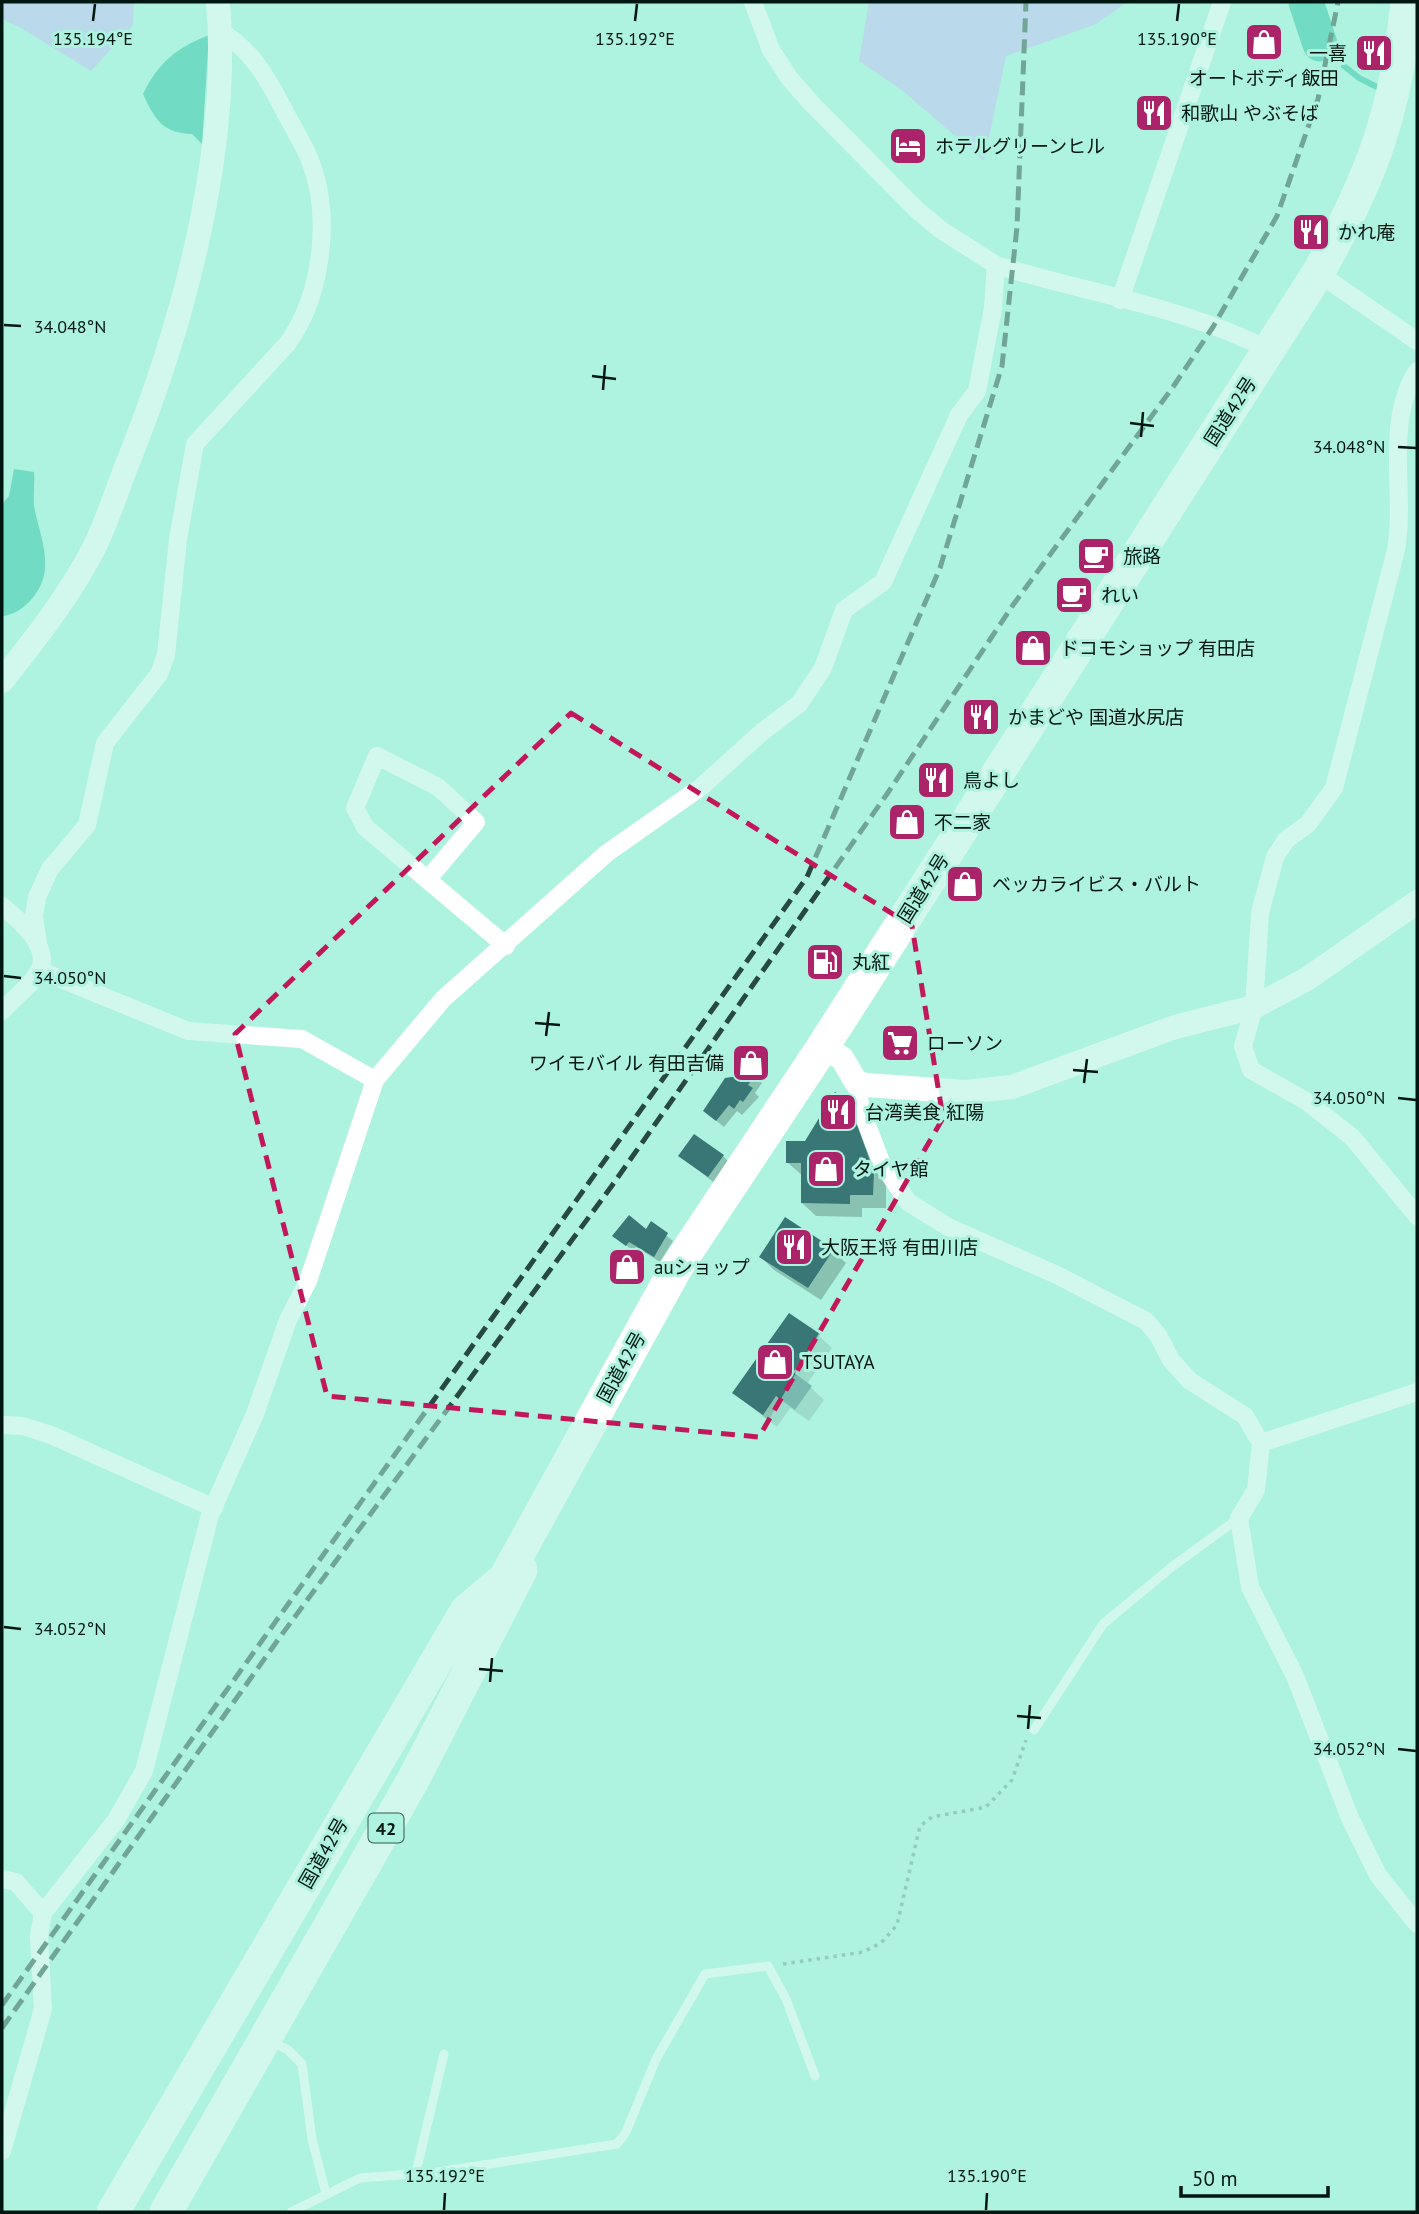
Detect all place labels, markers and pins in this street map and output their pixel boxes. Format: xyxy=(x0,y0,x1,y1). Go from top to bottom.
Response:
shop icon: オートボディ飯田 xyxy=(1243,21,1285,63)
restaurant icon: 一喜 xyxy=(1353,32,1395,74)
place label: 一喜 xyxy=(1309,41,1347,65)
place label: オートボディ飯田 xyxy=(1189,66,1339,90)
restaurant icon: 和歌山 やぶそば xyxy=(1133,92,1175,134)
place label: 和歌山 やぶそば xyxy=(1181,101,1319,125)
hotel icon: ホテルグリーンヒル xyxy=(887,125,929,167)
place label: ホテルグリーンヒル xyxy=(935,134,1105,158)
restaurant icon: かれ庵 xyxy=(1290,211,1332,253)
place label: かれ庵 xyxy=(1338,220,1395,244)
cafe icon: 旅路 xyxy=(1075,535,1117,577)
place label: 旅路 xyxy=(1123,544,1161,568)
cafe icon: れい xyxy=(1053,574,1095,616)
place label: れい xyxy=(1101,583,1139,607)
shop icon: ドコモショップ 有田店 xyxy=(1012,627,1054,669)
place label: ドコモショップ 有田店 xyxy=(1060,636,1255,660)
restaurant icon: かまどや 国道水尻店 xyxy=(960,696,1002,738)
place label: かまどや 国道水尻店 xyxy=(1008,705,1184,729)
restaurant icon: 鳥よし xyxy=(915,759,957,801)
place label: 鳥よし xyxy=(963,768,1020,792)
shop icon: 不二家 xyxy=(886,801,928,843)
place label: 不二家 xyxy=(934,810,991,834)
shop icon: ベッカライビス・バルト xyxy=(944,863,986,905)
place label: ベッカライビス・バルト xyxy=(992,872,1201,896)
fuel station icon: 丸紅 xyxy=(804,941,846,983)
place label: 丸紅 xyxy=(852,950,890,974)
supermarket icon: ローソン xyxy=(879,1022,921,1064)
place label: ローソン xyxy=(927,1031,1003,1055)
shop icon: ワイモバイル 有田吉備 xyxy=(730,1042,772,1084)
place label: ワイモバイル 有田吉備 xyxy=(529,1051,724,1075)
restaurant icon: 台湾美食 紅陽 xyxy=(817,1091,859,1133)
place label: 台湾美食 紅陽 xyxy=(865,1100,984,1124)
shop icon: タイヤ館 xyxy=(805,1148,847,1190)
place label: タイヤ館 xyxy=(853,1157,928,1181)
restaurant icon: 大阪王将 有田川店 xyxy=(773,1226,815,1268)
place label: 大阪王将 有田川店 xyxy=(821,1235,978,1259)
shop icon: auショップ xyxy=(606,1246,648,1288)
place label: auショップ xyxy=(654,1255,750,1279)
shop icon: TSUTAYA xyxy=(754,1341,796,1383)
place label: TSUTAYA xyxy=(802,1350,875,1374)

